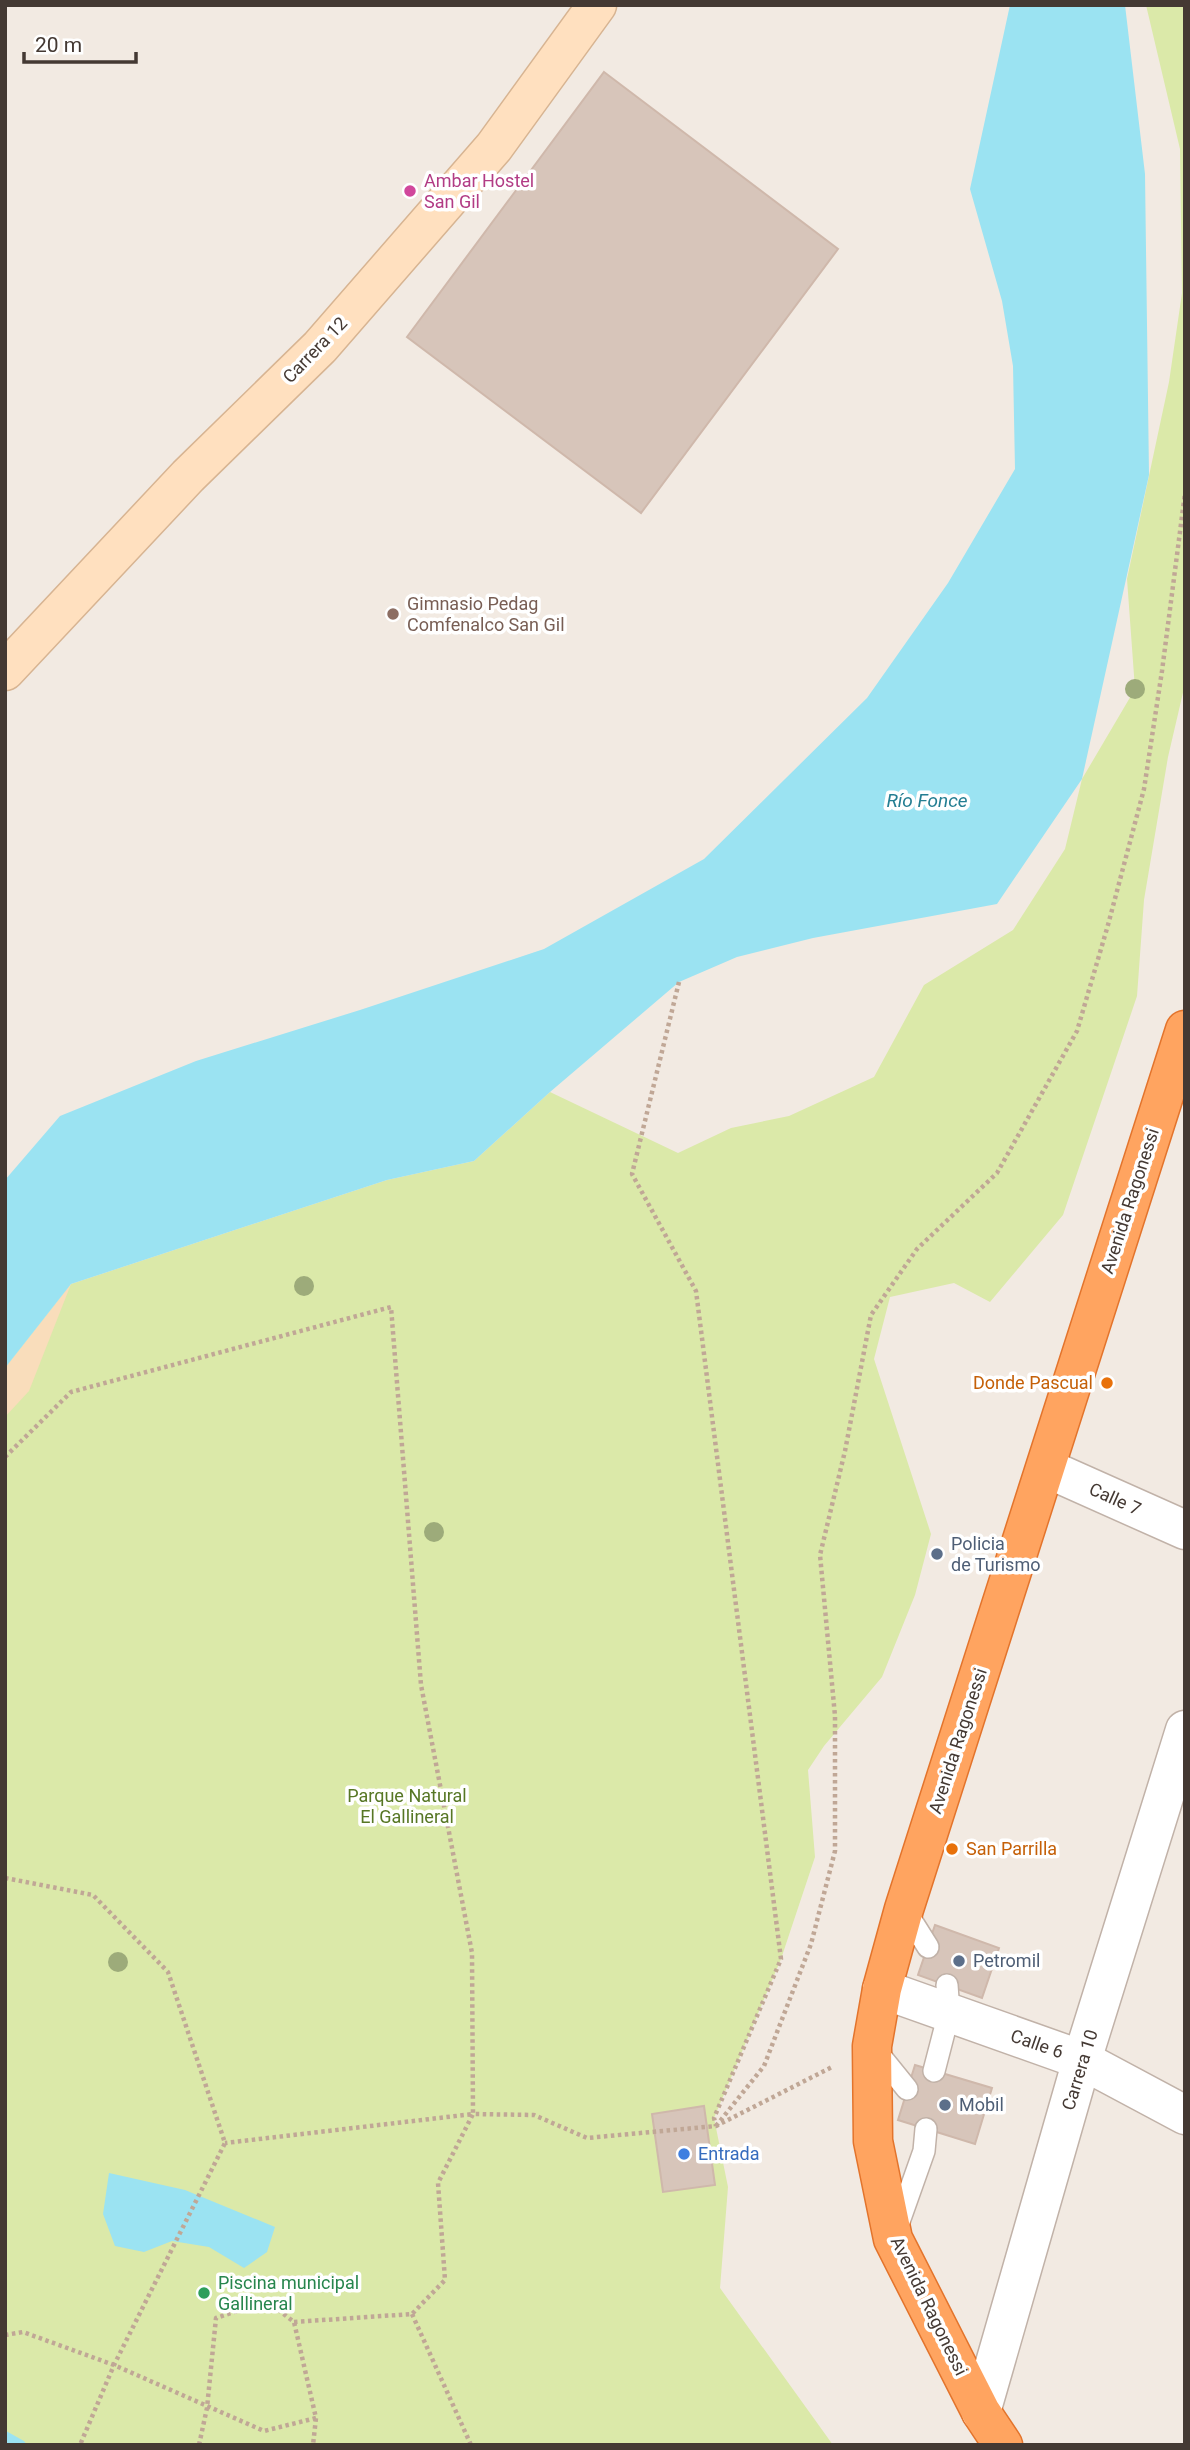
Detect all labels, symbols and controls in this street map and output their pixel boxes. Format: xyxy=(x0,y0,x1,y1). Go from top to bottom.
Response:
scale bar xyxy=(24,21,136,65)
text: 20 m xyxy=(35,33,82,57)
place label: Ambar Hostel San Gil xyxy=(424,170,534,212)
marker: Ambar Hostel San Gil xyxy=(402,183,418,199)
street label: Carrera 12 xyxy=(278,312,351,387)
place label: Gimnasio Pedag Comfenalco San Gil xyxy=(407,593,565,635)
marker: Gimnasio Pedag Comfenalco San Gil xyxy=(385,606,401,622)
water label: Río Fonce xyxy=(886,789,968,812)
street label: Avenida Ragonessi xyxy=(1096,1125,1163,1276)
place label: Donde Pascual xyxy=(973,1372,1093,1393)
marker: Donde Pascual xyxy=(1099,1375,1115,1391)
street label: Calle 7 xyxy=(1086,1478,1144,1519)
place label: Policia de Turismo xyxy=(951,1533,1040,1575)
marker: Policia de Turismo xyxy=(929,1546,945,1562)
street label: Avenida Ragonessi xyxy=(924,1665,991,1816)
park label: Parque Natural El Gallineral xyxy=(347,1785,467,1827)
place label: San Parrilla xyxy=(966,1838,1057,1859)
marker: San Parrilla xyxy=(944,1841,960,1857)
place label: Petromil xyxy=(973,1950,1040,1971)
marker: Petromil xyxy=(951,1953,967,1969)
street label: Calle 6 xyxy=(1008,2025,1066,2062)
street label: Carrera 10 xyxy=(1057,2027,1102,2113)
place label: Mobil xyxy=(959,2094,1004,2115)
marker: Mobil xyxy=(937,2097,953,2113)
place label: Entrada xyxy=(698,2143,760,2164)
marker: Entrada xyxy=(676,2146,692,2162)
street label: Avenida Ragonessi xyxy=(887,2233,972,2379)
place label: Piscina municipal Gallineral xyxy=(218,2272,359,2314)
marker: Piscina municipal Gallineral xyxy=(196,2285,212,2301)

